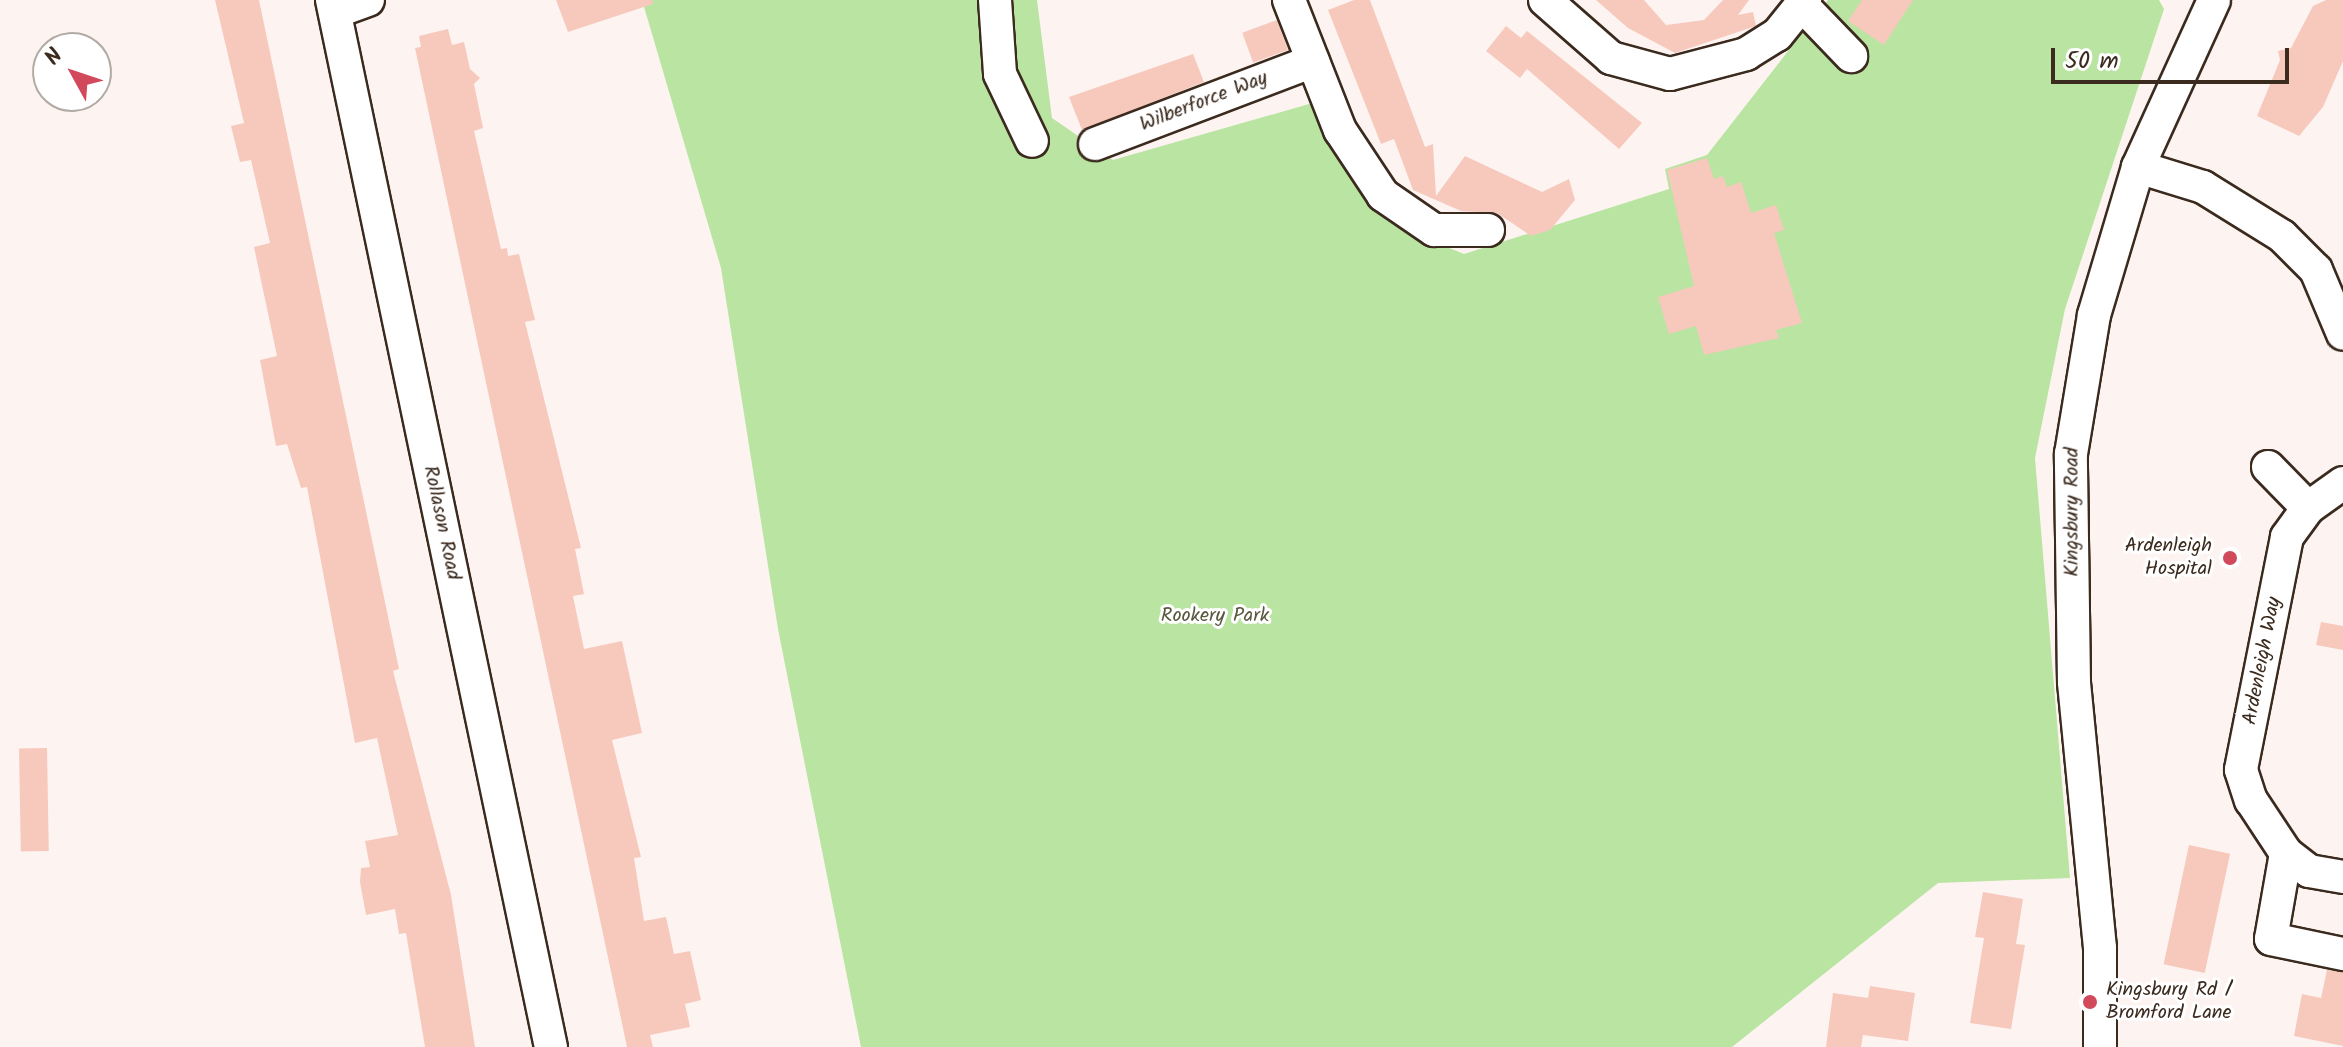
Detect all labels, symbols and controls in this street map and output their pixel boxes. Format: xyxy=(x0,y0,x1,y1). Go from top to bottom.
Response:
north arrow xyxy=(32,32,112,112)
scale bar xyxy=(2055,32,2293,82)
text: N xyxy=(37,41,73,74)
text: 50 m xyxy=(2065,42,2119,81)
street label: Wilberforce Way xyxy=(1137,67,1271,137)
street label: Kingsbury Road xyxy=(2061,447,2085,577)
street label: Rollason Road xyxy=(417,464,465,582)
place label: Ardenleigh Hospital xyxy=(2125,534,2212,581)
marker: Ardenleigh Hospital xyxy=(2219,547,2241,569)
street label: Ardenleigh Way xyxy=(2239,595,2287,727)
park label: Rookery Park xyxy=(1161,604,1269,628)
place label: Kingsbury Rd / Bromford Lane xyxy=(2106,978,2232,1025)
marker: Kingsbury Rd / Bromford Lane xyxy=(2081,993,2099,1011)

